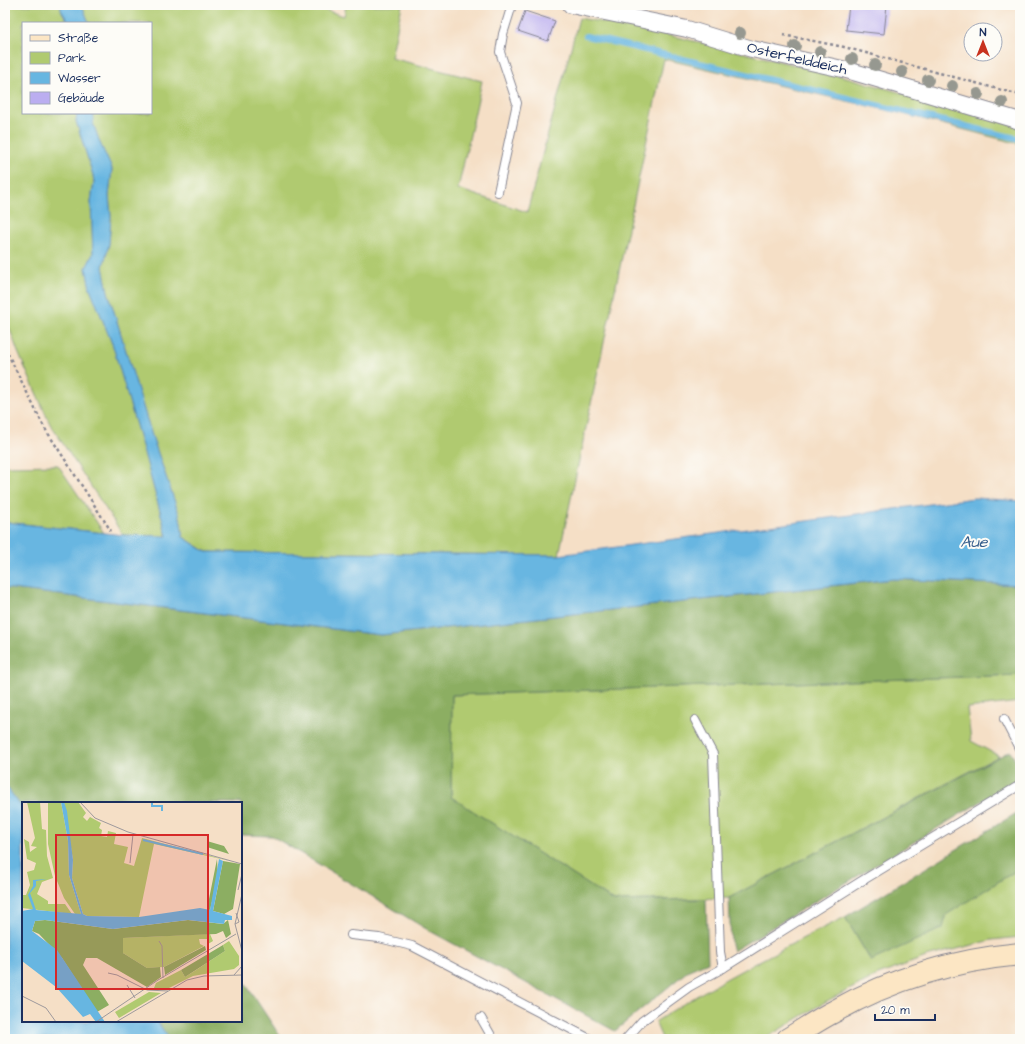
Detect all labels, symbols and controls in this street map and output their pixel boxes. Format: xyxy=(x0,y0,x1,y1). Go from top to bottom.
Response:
legend xyxy=(22,22,152,114)
north arrow xyxy=(963,22,1003,62)
text: N xyxy=(980,25,987,40)
text: Straße xyxy=(58,30,99,47)
street label: Osterfelddeich xyxy=(745,37,850,80)
text: Park xyxy=(58,50,86,67)
text: Wasser xyxy=(58,70,101,87)
text: Gebäude xyxy=(58,90,105,107)
water label: Aue xyxy=(960,531,989,553)
inset map xyxy=(22,802,242,1022)
scale bar xyxy=(875,996,935,1022)
text: 20 m xyxy=(881,1002,910,1019)

